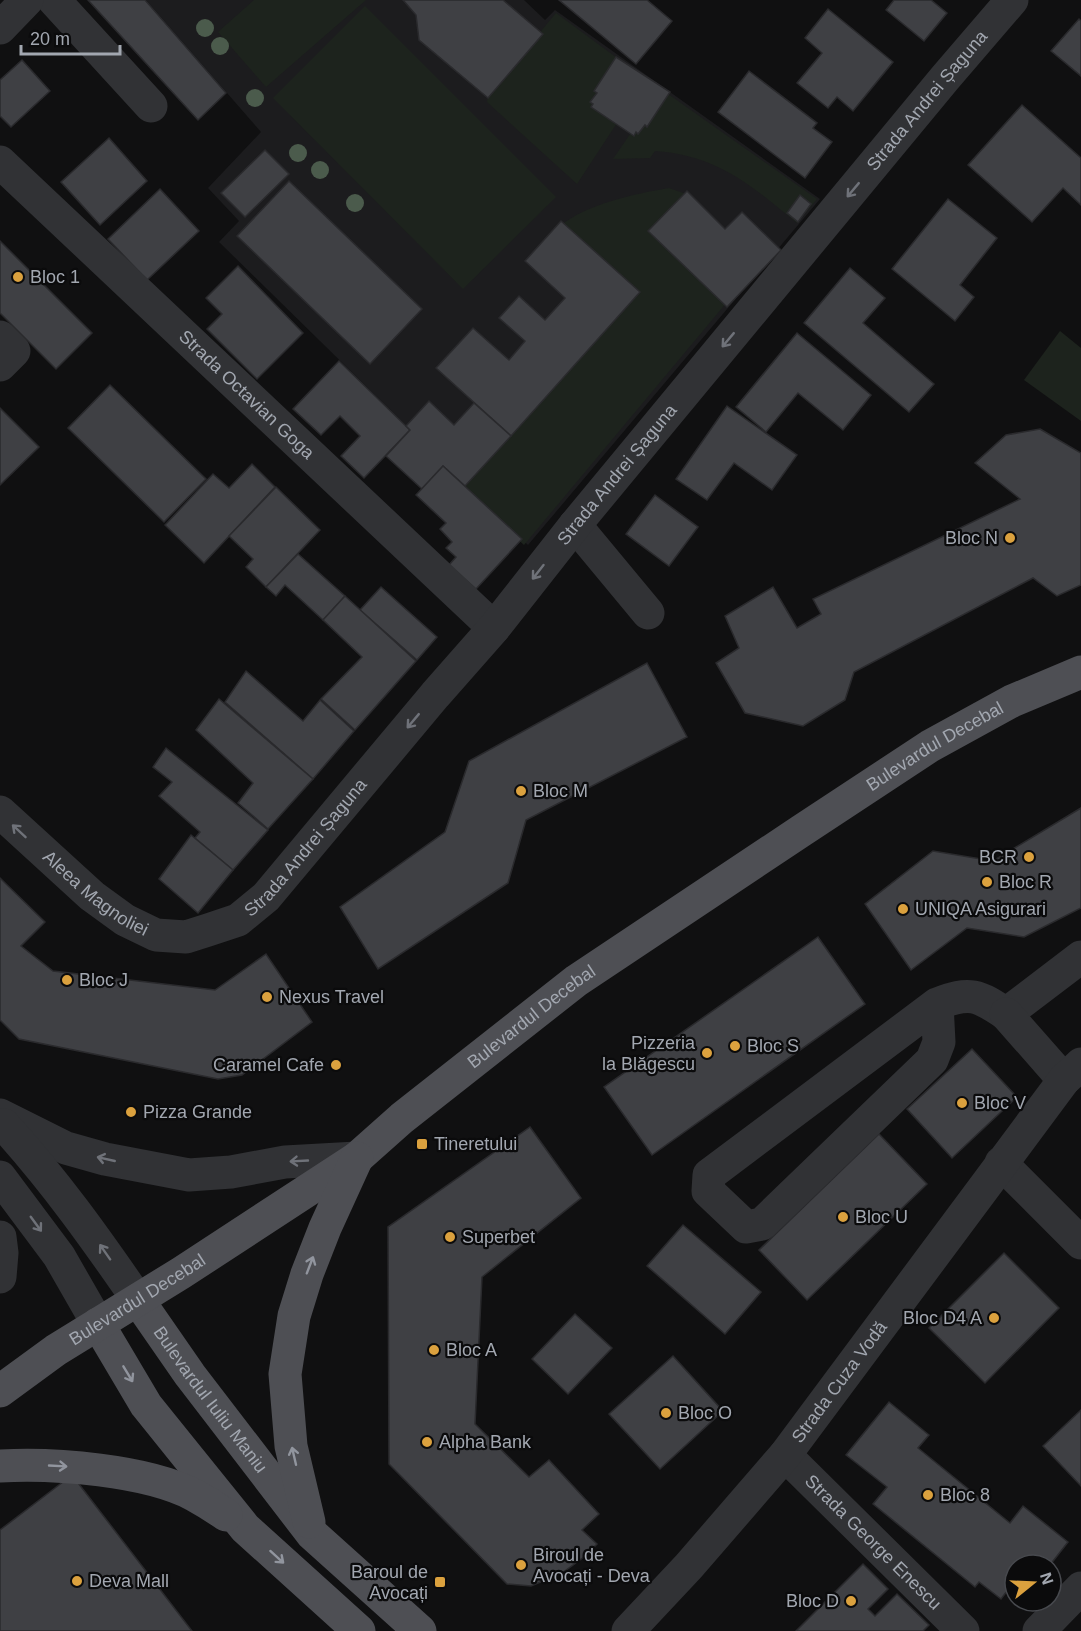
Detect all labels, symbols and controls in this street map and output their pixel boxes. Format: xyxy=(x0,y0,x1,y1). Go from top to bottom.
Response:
scale bar xyxy=(21,18,120,56)
street label: Strada Andrei Șaguna xyxy=(863,26,992,174)
text: 20 m xyxy=(30,29,70,49)
one-way arrow xyxy=(846,182,859,198)
place label: Bloc 1 xyxy=(30,267,80,287)
marker: Bloc 1 xyxy=(11,270,25,284)
street label: Strada Octavian Goga xyxy=(175,326,319,464)
one-way arrow xyxy=(722,332,735,348)
street label: Strada Andrei Șaguna xyxy=(553,400,681,549)
place label: Bloc N xyxy=(945,528,998,548)
marker: Bloc N xyxy=(1003,531,1017,545)
one-way arrow xyxy=(532,564,545,580)
street label: Bulevardul Decebal xyxy=(863,698,1007,795)
one-way arrow xyxy=(406,713,419,729)
street label: Strada Andrei Șaguna xyxy=(240,774,371,921)
place label: Bloc M xyxy=(533,781,588,801)
marker: Bloc M xyxy=(514,784,528,798)
one-way arrow xyxy=(12,824,27,838)
street label: Aleea Magnoliei xyxy=(39,846,152,940)
place label: BCR xyxy=(979,847,1017,867)
marker: BCR xyxy=(1022,850,1036,864)
place label: Bloc R xyxy=(999,872,1052,892)
marker: Bloc R xyxy=(980,875,994,889)
place label: UNIQA Asigurari xyxy=(915,899,1046,919)
marker: UNIQA Asigurari xyxy=(896,902,910,916)
street label: Bulevardul Decebal xyxy=(464,961,599,1073)
place label: Bloc J xyxy=(79,970,128,990)
marker: Bloc J xyxy=(60,973,74,987)
place label: Nexus Travel xyxy=(279,987,384,1007)
marker: Nexus Travel xyxy=(260,990,274,1004)
place label: Pizzeria la Blăgescu xyxy=(602,1033,696,1074)
place label: Bloc S xyxy=(747,1036,799,1056)
marker: Bloc S xyxy=(728,1039,742,1053)
marker: Pizzeria la Blăgescu xyxy=(700,1046,714,1060)
place label: Caramel Cafe xyxy=(213,1055,324,1075)
marker: Caramel Cafe xyxy=(329,1058,343,1072)
place label: Bloc V xyxy=(974,1093,1026,1113)
marker: Bloc V xyxy=(955,1096,969,1110)
place label: Pizza Grande xyxy=(143,1102,252,1122)
marker: Pizza Grande xyxy=(124,1105,138,1119)
place label: Tineretului xyxy=(434,1134,517,1154)
marker: Tineretului xyxy=(415,1137,429,1151)
one-way arrow xyxy=(97,1153,116,1165)
one-way arrow xyxy=(289,1155,309,1166)
place label: Bloc U xyxy=(855,1207,908,1227)
marker: Bloc U xyxy=(836,1210,850,1224)
one-way arrow xyxy=(29,1215,42,1231)
place label: Superbet xyxy=(462,1227,535,1247)
marker: Superbet xyxy=(443,1230,457,1244)
one-way arrow xyxy=(99,1244,111,1260)
street label: Bulevardul Decebal xyxy=(66,1250,209,1349)
one-way arrow xyxy=(306,1256,317,1275)
place label: Bloc D4 A xyxy=(903,1308,982,1328)
marker: Bloc D4 A xyxy=(987,1311,1001,1325)
street label: Strada Cuza Vodă xyxy=(788,1316,892,1447)
street label: Bulevardul Iuliu Maniu xyxy=(149,1323,271,1477)
place label: Bloc A xyxy=(446,1340,497,1360)
marker: Bloc A xyxy=(427,1343,441,1357)
one-way arrow xyxy=(122,1365,134,1382)
place label: Bloc O xyxy=(678,1403,732,1423)
marker: Bloc O xyxy=(659,1406,673,1420)
place label: Alpha Bank xyxy=(439,1432,532,1452)
marker: Alpha Bank xyxy=(420,1435,434,1449)
one-way arrow xyxy=(287,1447,299,1466)
one-way arrow xyxy=(48,1461,68,1472)
street label: Strada George Enescu xyxy=(801,1471,945,1614)
place label: Bloc 8 xyxy=(940,1485,990,1505)
marker: Bloc 8 xyxy=(921,1488,935,1502)
place label: Biroul de Avocați - Deva xyxy=(533,1545,651,1586)
one-way arrow xyxy=(270,1550,285,1564)
north arrow xyxy=(1003,1553,1063,1613)
marker: Biroul de Avocați - Deva xyxy=(514,1558,528,1572)
place label: Baroul de Avocați xyxy=(351,1562,428,1603)
text: N xyxy=(1037,1570,1057,1587)
place label: Deva Mall xyxy=(89,1571,169,1591)
marker: Deva Mall xyxy=(70,1574,84,1588)
marker: Baroul de Avocați xyxy=(433,1575,447,1589)
place label: Bloc D xyxy=(786,1591,839,1611)
marker: Bloc D xyxy=(844,1594,858,1608)

